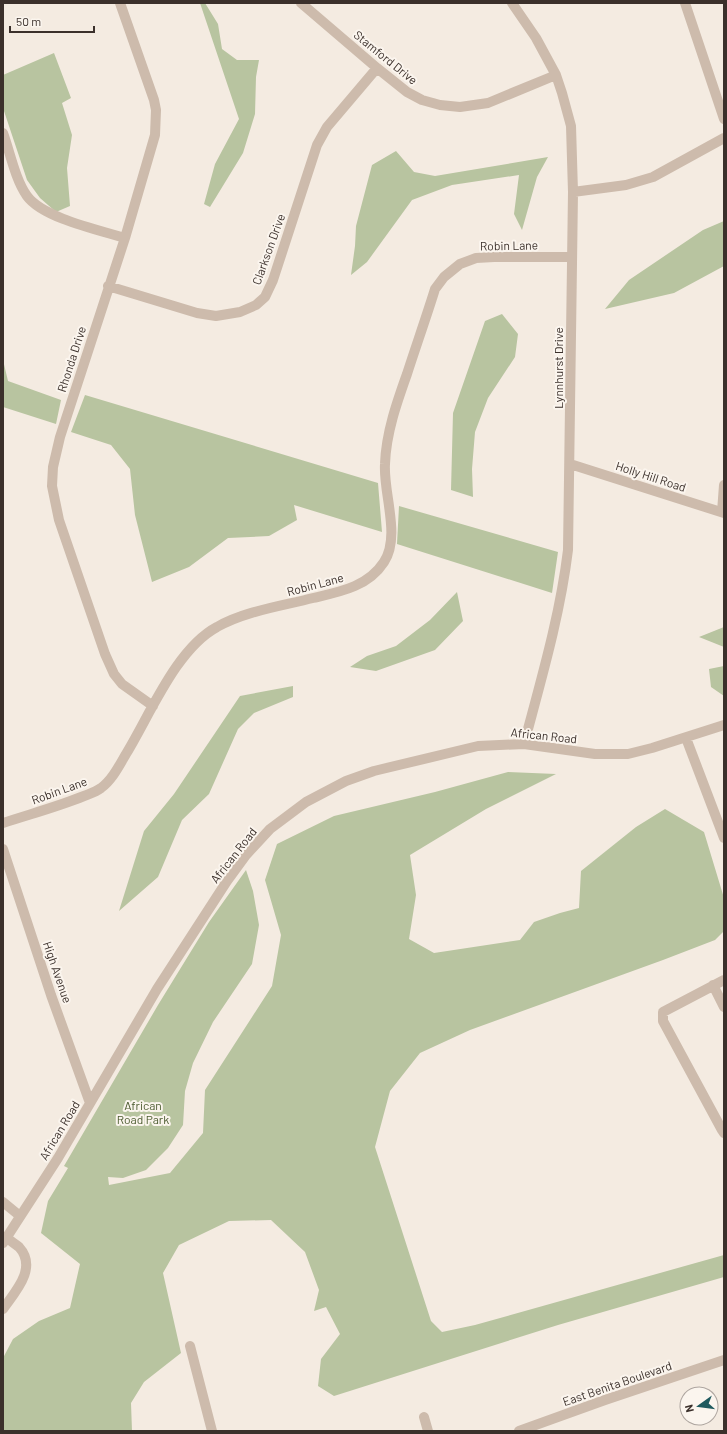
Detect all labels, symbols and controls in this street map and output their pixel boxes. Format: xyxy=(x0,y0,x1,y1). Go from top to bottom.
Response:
scale bar xyxy=(10,8,94,34)
text: 50 m xyxy=(16,14,41,28)
street label: Stamford Drive xyxy=(351,27,421,87)
street label: Clarkson Drive xyxy=(249,212,287,286)
street label: Robin Lane xyxy=(480,237,538,253)
street label: Rhonda Drive xyxy=(54,324,88,394)
street label: Lynnhurst Drive xyxy=(551,327,565,409)
street label: Holly Hill Road xyxy=(614,458,688,494)
street label: Robin Lane xyxy=(285,570,345,598)
street label: African Road xyxy=(510,725,578,745)
street label: Robin Lane xyxy=(29,773,89,807)
street label: African Road xyxy=(207,824,259,886)
street label: High Avenue xyxy=(41,939,75,1005)
street label: African Road xyxy=(36,1098,82,1162)
park label: African Road Park xyxy=(117,1098,169,1126)
street label: East Benita Boulevard xyxy=(561,1358,673,1408)
north arrow xyxy=(679,1386,719,1426)
text: N xyxy=(682,1403,696,1414)

